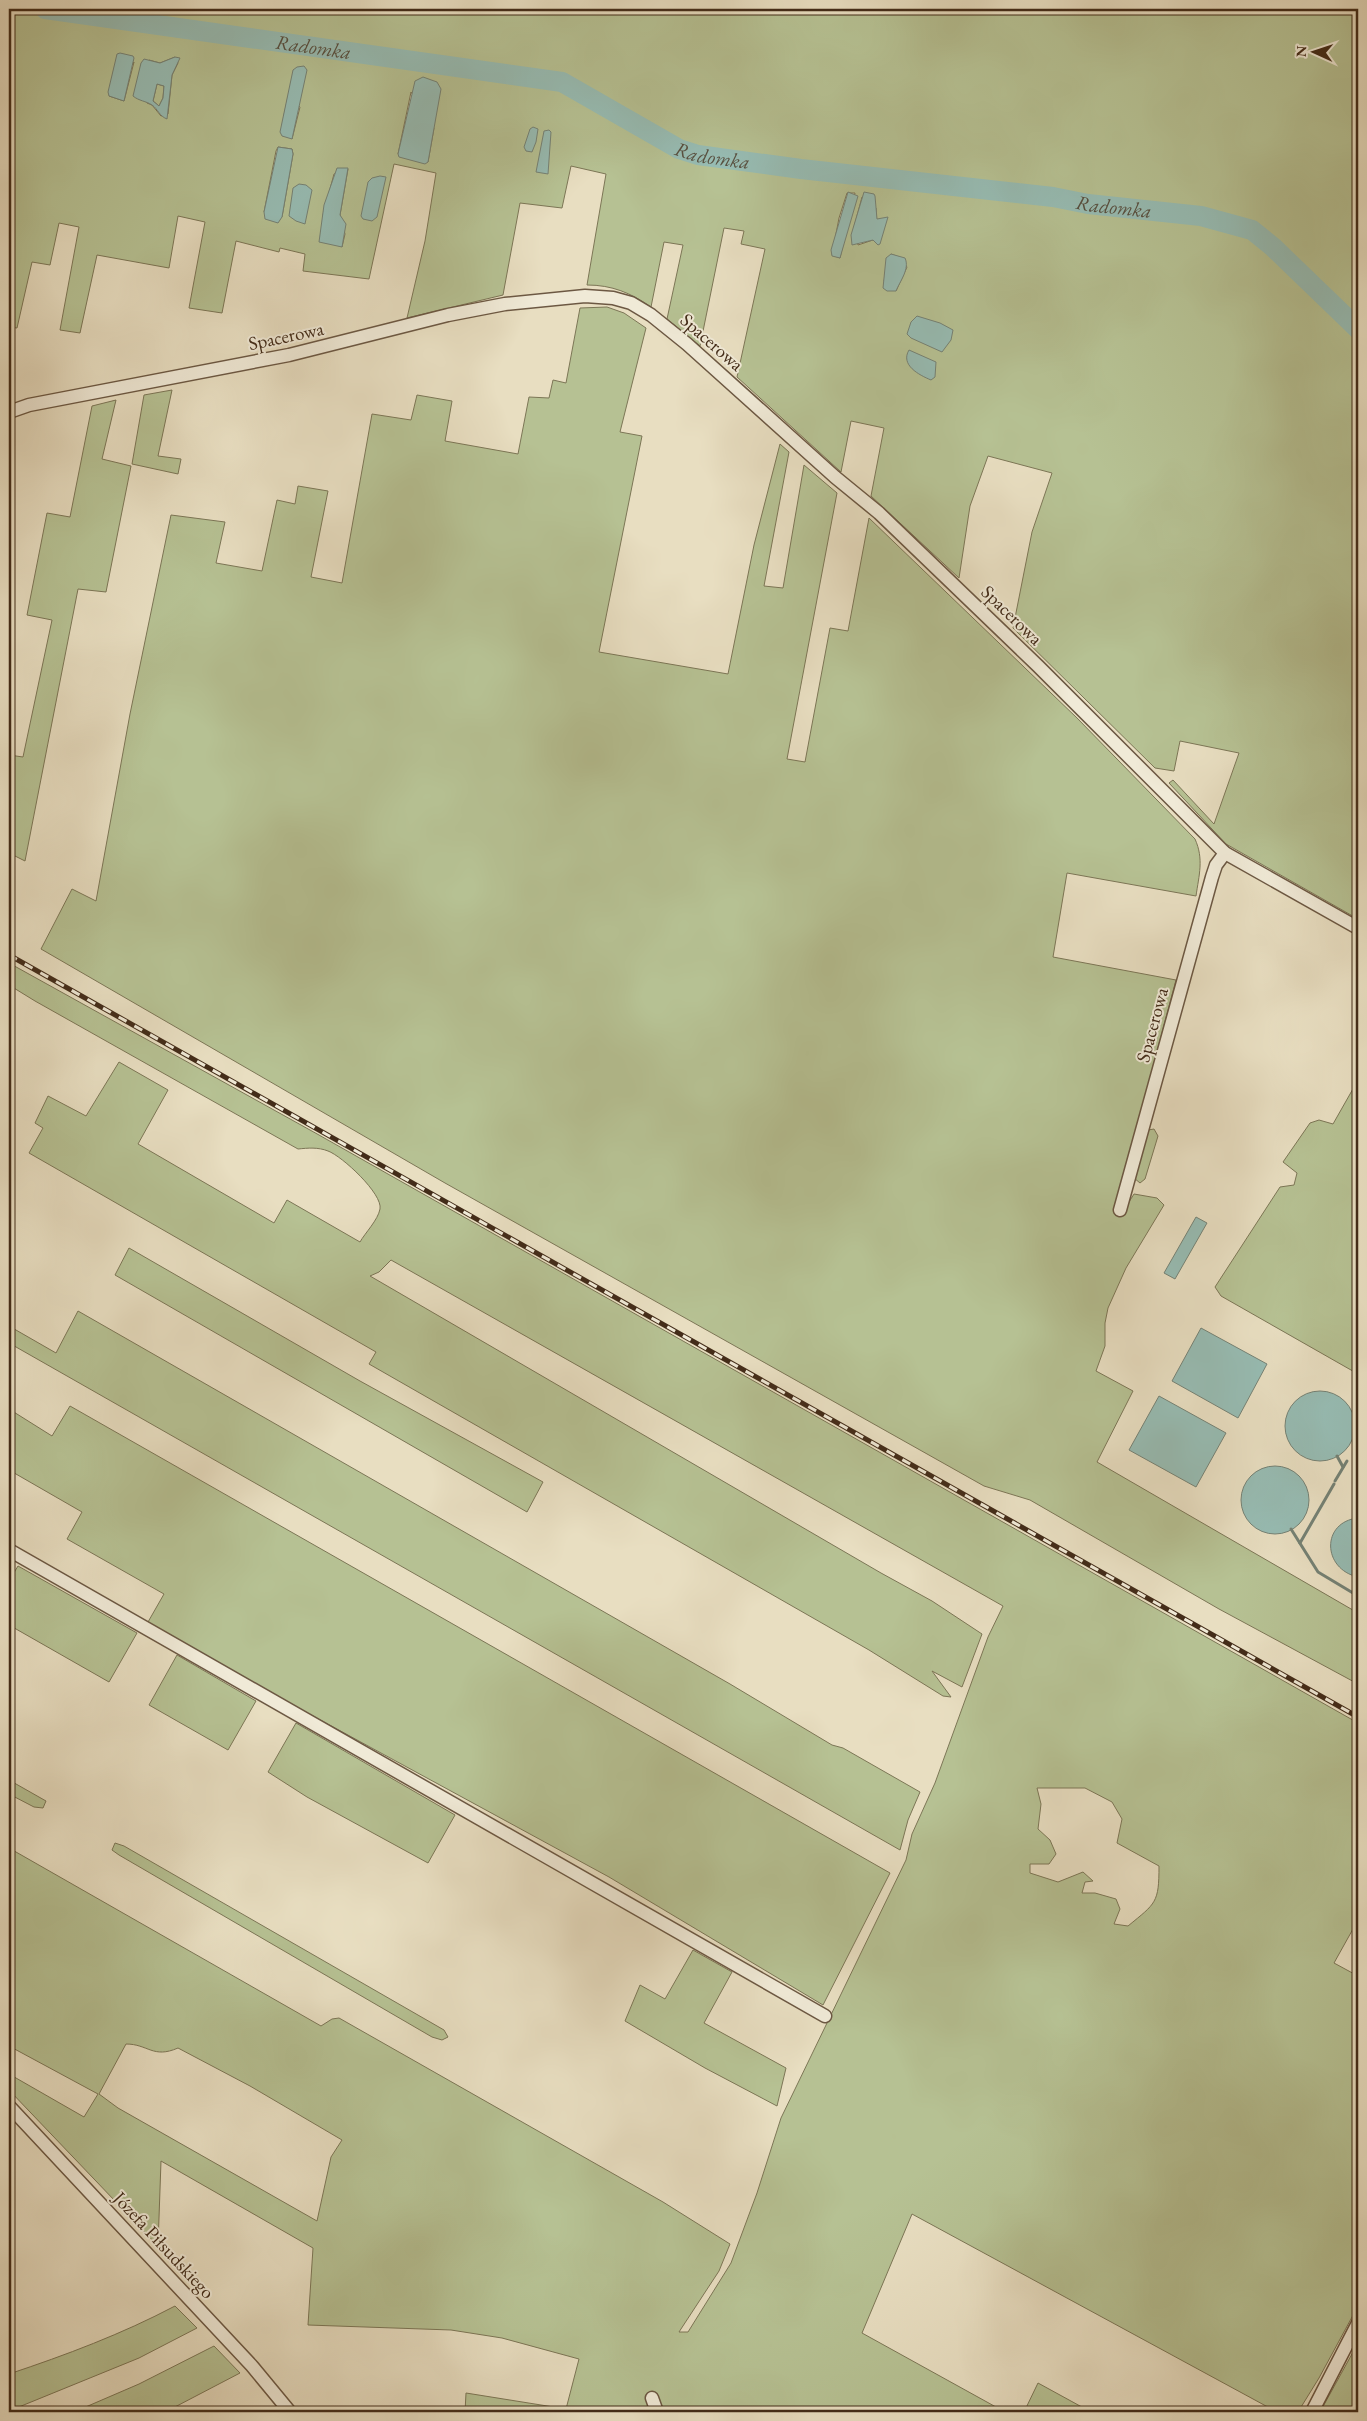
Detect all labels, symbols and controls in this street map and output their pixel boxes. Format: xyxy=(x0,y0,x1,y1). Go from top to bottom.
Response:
north arrow xyxy=(1290,28,1340,78)
water label: Radomka xyxy=(274,29,353,65)
text: N xyxy=(1292,45,1310,57)
water label: Radomka xyxy=(671,135,751,175)
water label: Radomka xyxy=(1074,189,1153,224)
street label: Spacerowa xyxy=(675,307,749,377)
street label: Spacerowa xyxy=(246,316,326,356)
street label: Spacerowa xyxy=(976,579,1048,651)
street label: Spacerowa xyxy=(1130,984,1174,1065)
street label: Józefa Piłsudskiego xyxy=(106,2185,220,2304)

